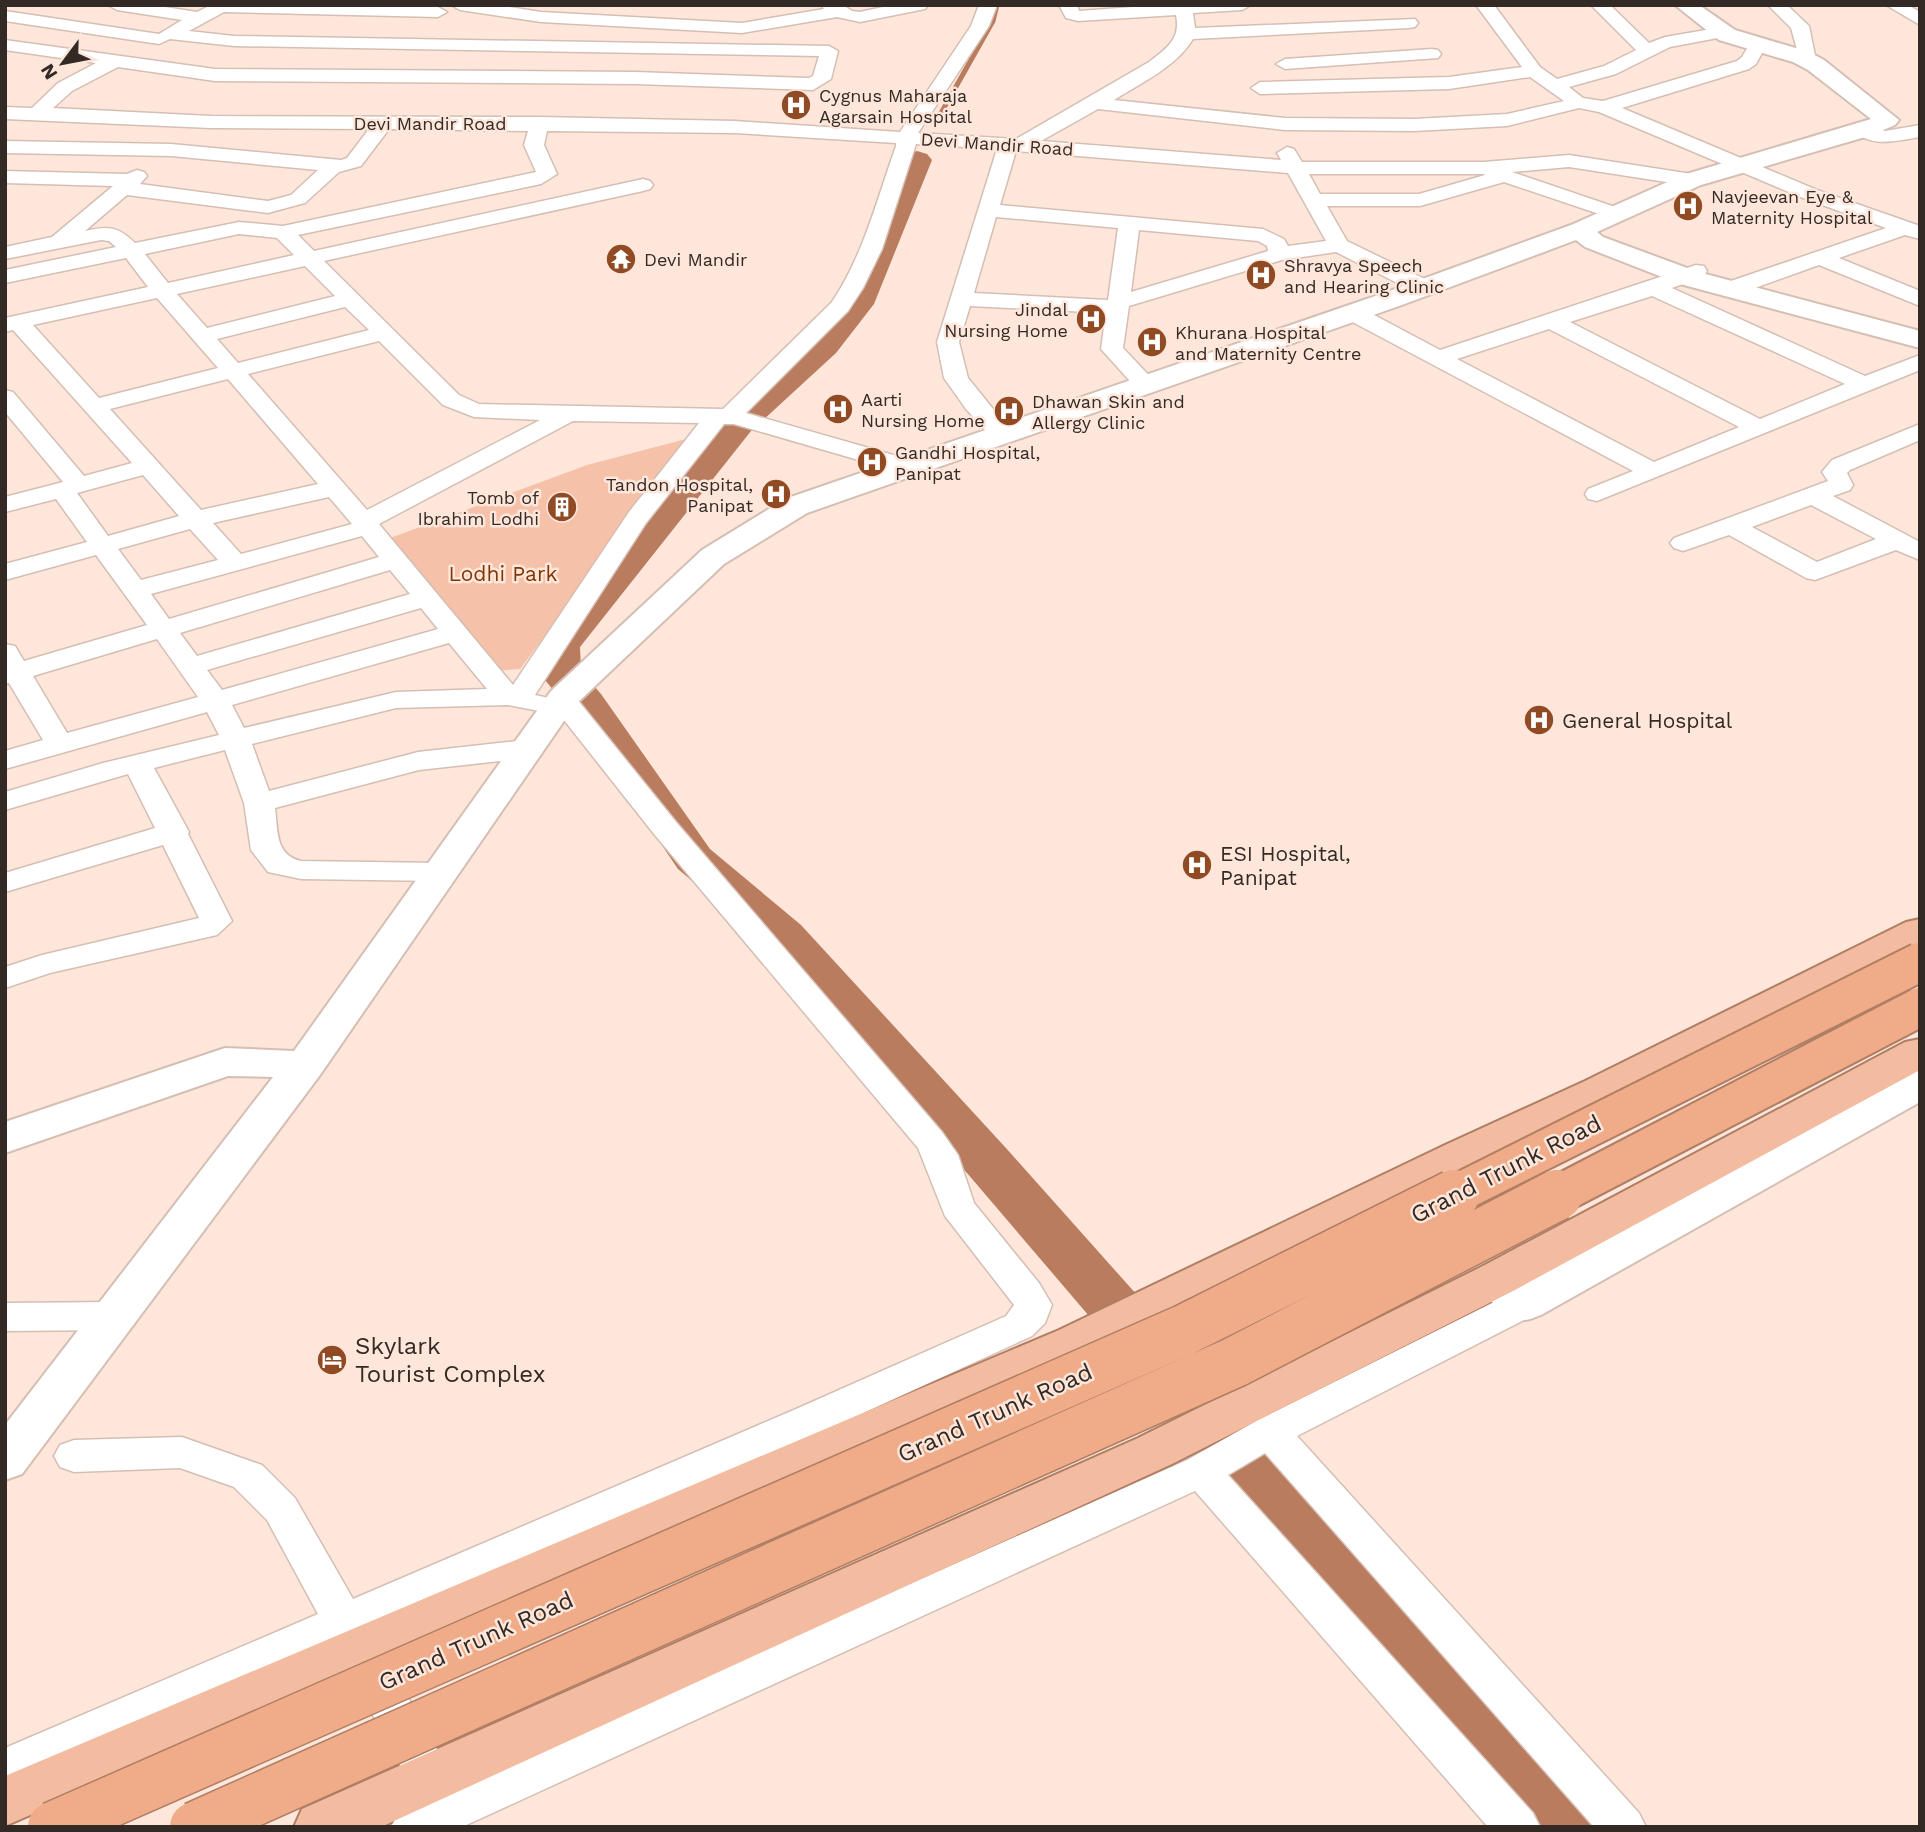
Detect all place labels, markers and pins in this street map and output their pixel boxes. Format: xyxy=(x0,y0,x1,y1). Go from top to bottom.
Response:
place label: Cygnus Maharaja Agarsain Hospital xyxy=(819,85,973,127)
hospital icon: Cygnus Maharaja Agarsain Hospital xyxy=(779,88,813,122)
place label: Navjeevan Eye & Maternity Hospital xyxy=(1711,186,1873,228)
hospital icon: Navjeevan Eye & Maternity Hospital xyxy=(1671,189,1705,223)
temple icon: Devi Mandir xyxy=(604,242,638,276)
place label: Devi Mandir xyxy=(644,249,747,270)
place label: Shravya Speech and Hearing Clinic xyxy=(1284,255,1444,297)
hospital icon: Shravya Speech and Hearing Clinic xyxy=(1244,258,1278,292)
place label: Jindal Nursing Home xyxy=(944,299,1068,341)
hospital icon: Jindal Nursing Home xyxy=(1074,302,1108,336)
place label: Khurana Hospital and Maternity Centre xyxy=(1175,322,1361,364)
hospital icon: Khurana Hospital and Maternity Centre xyxy=(1135,325,1169,359)
place label: Aarti Nursing Home xyxy=(861,389,985,431)
place label: Dhawan Skin and Allergy Clinic xyxy=(1032,391,1185,433)
hospital icon: Aarti Nursing Home xyxy=(821,392,855,426)
hospital icon: Dhawan Skin and Allergy Clinic xyxy=(992,394,1026,428)
place label: Gandhi Hospital, Panipat xyxy=(895,442,1040,484)
hospital icon: Gandhi Hospital, Panipat xyxy=(855,445,889,479)
place label: Tandon Hospital, Panipat xyxy=(606,474,753,516)
hospital icon: Tandon Hospital, Panipat xyxy=(759,477,793,511)
place label: Tomb of Ibrahim Lodhi xyxy=(417,487,539,529)
building icon: Tomb of Ibrahim Lodhi xyxy=(545,490,579,524)
hospital icon: General Hospital xyxy=(1522,703,1556,737)
place label: General Hospital xyxy=(1562,708,1733,733)
place label: ESI Hospital, Panipat xyxy=(1220,841,1351,890)
hospital icon: ESI Hospital, Panipat xyxy=(1180,848,1214,882)
place label: Skylark Tourist Complex xyxy=(355,1332,545,1388)
hotel icon: Skylark Tourist Complex xyxy=(315,1343,349,1377)

